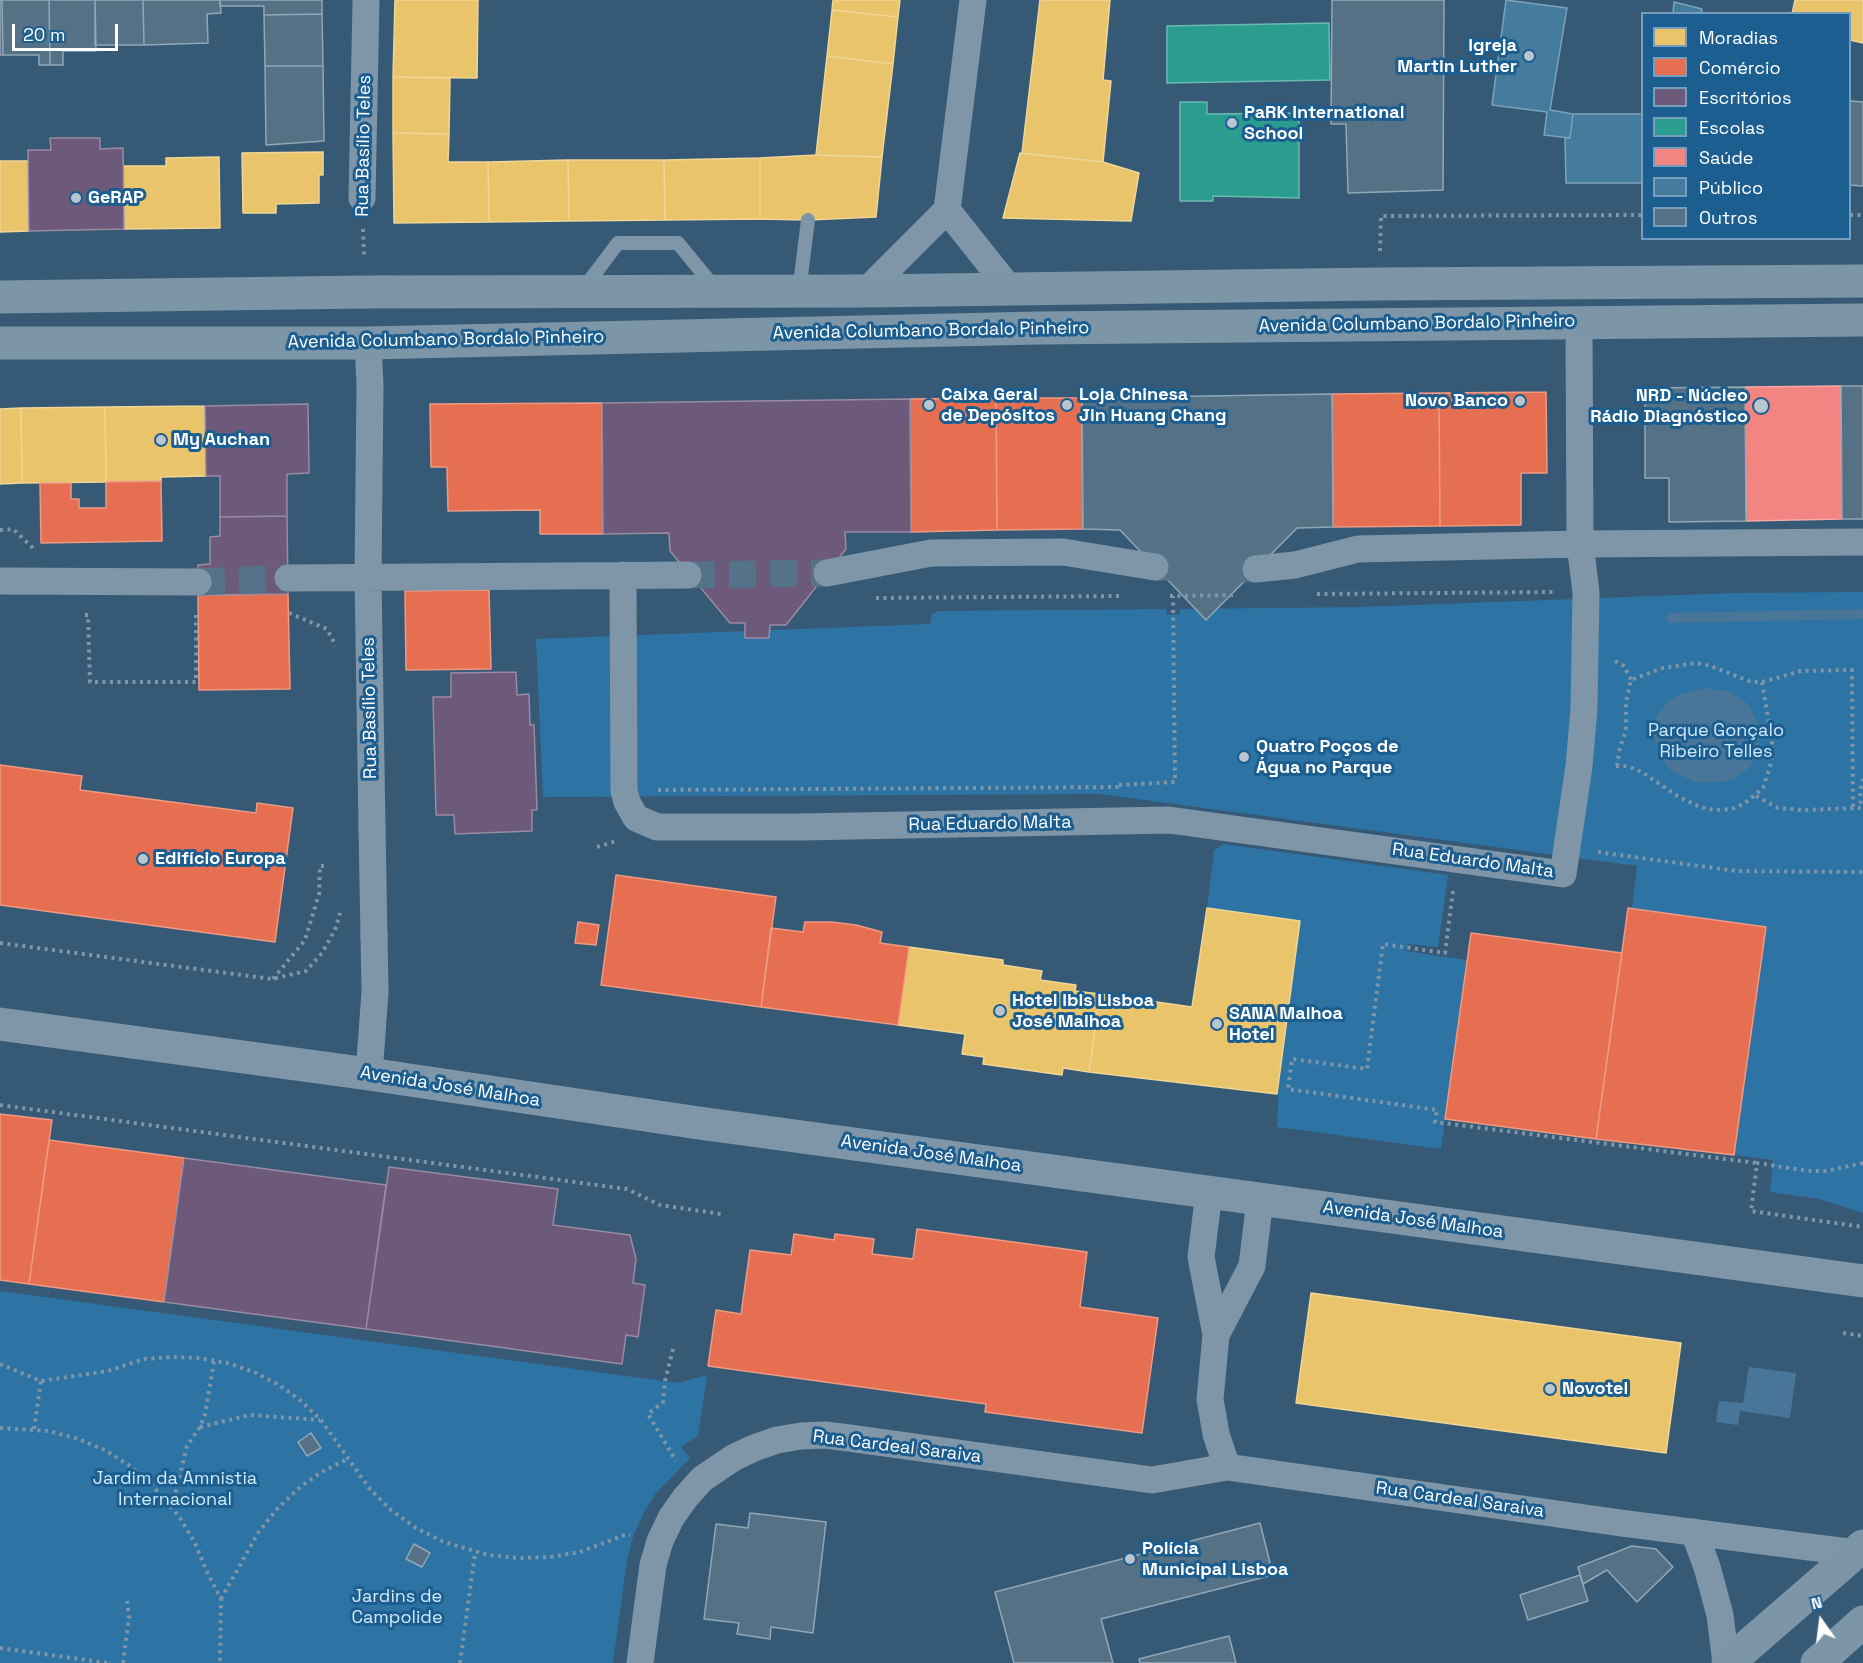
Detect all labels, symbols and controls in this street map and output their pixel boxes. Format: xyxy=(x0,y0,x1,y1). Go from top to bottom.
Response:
scale bar xyxy=(15,12,122,50)
legend xyxy=(1641,12,1851,240)
text: 20 m xyxy=(23,23,66,46)
text: Moradias xyxy=(1699,26,1778,49)
place label: Igreja Martin Luther xyxy=(1397,35,1517,78)
marker: Igreja Martin Luther xyxy=(1522,49,1536,63)
text: Comércio xyxy=(1699,56,1781,79)
street label: Rua Basílio Teles xyxy=(352,75,376,217)
text: Escritórios xyxy=(1699,86,1791,109)
place label: PaRK International School xyxy=(1244,102,1404,144)
marker: PaRK International School xyxy=(1225,116,1239,130)
text: Escolas xyxy=(1699,116,1765,139)
text: Saúde xyxy=(1699,146,1753,169)
text: Público xyxy=(1699,176,1763,199)
place label: GeRAP xyxy=(88,187,144,209)
marker: GeRAP xyxy=(69,191,83,205)
text: Outros xyxy=(1699,206,1757,229)
street label: Avenida Columbano Bordalo Pinheiro xyxy=(1258,310,1576,338)
street label: Avenida Columbano Bordalo Pinheiro xyxy=(772,317,1090,345)
street label: Avenida Columbano Bordalo Pinheiro xyxy=(287,326,605,354)
place label: Caixa Geral de Depósitos xyxy=(941,384,1055,426)
place label: Loja Chinesa Jin Huang Chang xyxy=(1079,384,1227,426)
place label: NRD - Núcleo Rádio Diagnóstico xyxy=(1590,385,1748,428)
place label: Novo Banco xyxy=(1405,390,1508,412)
marker: Novo Banco xyxy=(1513,394,1527,408)
marker: NRD - Núcleo Rádio Diagnóstico xyxy=(1752,397,1770,415)
marker: Caixa Geral de Depósitos xyxy=(922,398,936,412)
marker: Loja Chinesa Jin Huang Chang xyxy=(1060,398,1074,412)
place label: My Auchan xyxy=(173,429,270,451)
marker: My Auchan xyxy=(154,433,168,447)
street label: Rua Basílio Teles xyxy=(358,637,382,779)
park label: Parque Gonçalo Ribeiro Telles xyxy=(1648,720,1784,762)
place label: Quatro Poços de Água no Parque xyxy=(1256,736,1399,778)
marker: Quatro Poços de Água no Parque xyxy=(1237,750,1251,764)
street label: Rua Eduardo Malta xyxy=(908,812,1072,836)
street label: Rua Eduardo Malta xyxy=(1391,839,1555,883)
place label: Edifício Europa xyxy=(155,848,286,870)
marker: Edifício Europa xyxy=(136,852,150,866)
place label: Hotel Ibis Lisboa José Malhoa xyxy=(1012,990,1154,1032)
place label: SANA Malhoa Hotel xyxy=(1229,1003,1343,1046)
marker: Hotel Ibis Lisboa José Malhoa xyxy=(993,1004,1007,1018)
marker: SANA Malhoa Hotel xyxy=(1210,1017,1224,1031)
street label: Avenida José Malhoa xyxy=(358,1062,542,1112)
street label: Avenida José Malhoa xyxy=(839,1131,1023,1177)
street label: Avenida José Malhoa xyxy=(1321,1197,1505,1243)
place label: Novotel xyxy=(1562,1378,1628,1400)
marker: Novotel xyxy=(1543,1382,1557,1396)
street label: Rua Cardeal Saraiva xyxy=(811,1426,983,1468)
park label: Jardim da Amnistia Internacional xyxy=(93,1468,257,1510)
street label: Rua Cardeal Saraiva xyxy=(1374,1477,1546,1523)
place label: Polícia Municipal Lisboa xyxy=(1142,1538,1288,1580)
marker: Polícia Municipal Lisboa xyxy=(1123,1552,1137,1566)
park label: Jardins de Campolide xyxy=(351,1586,443,1628)
north arrow xyxy=(1791,1591,1851,1651)
text: N xyxy=(1809,1592,1824,1615)

